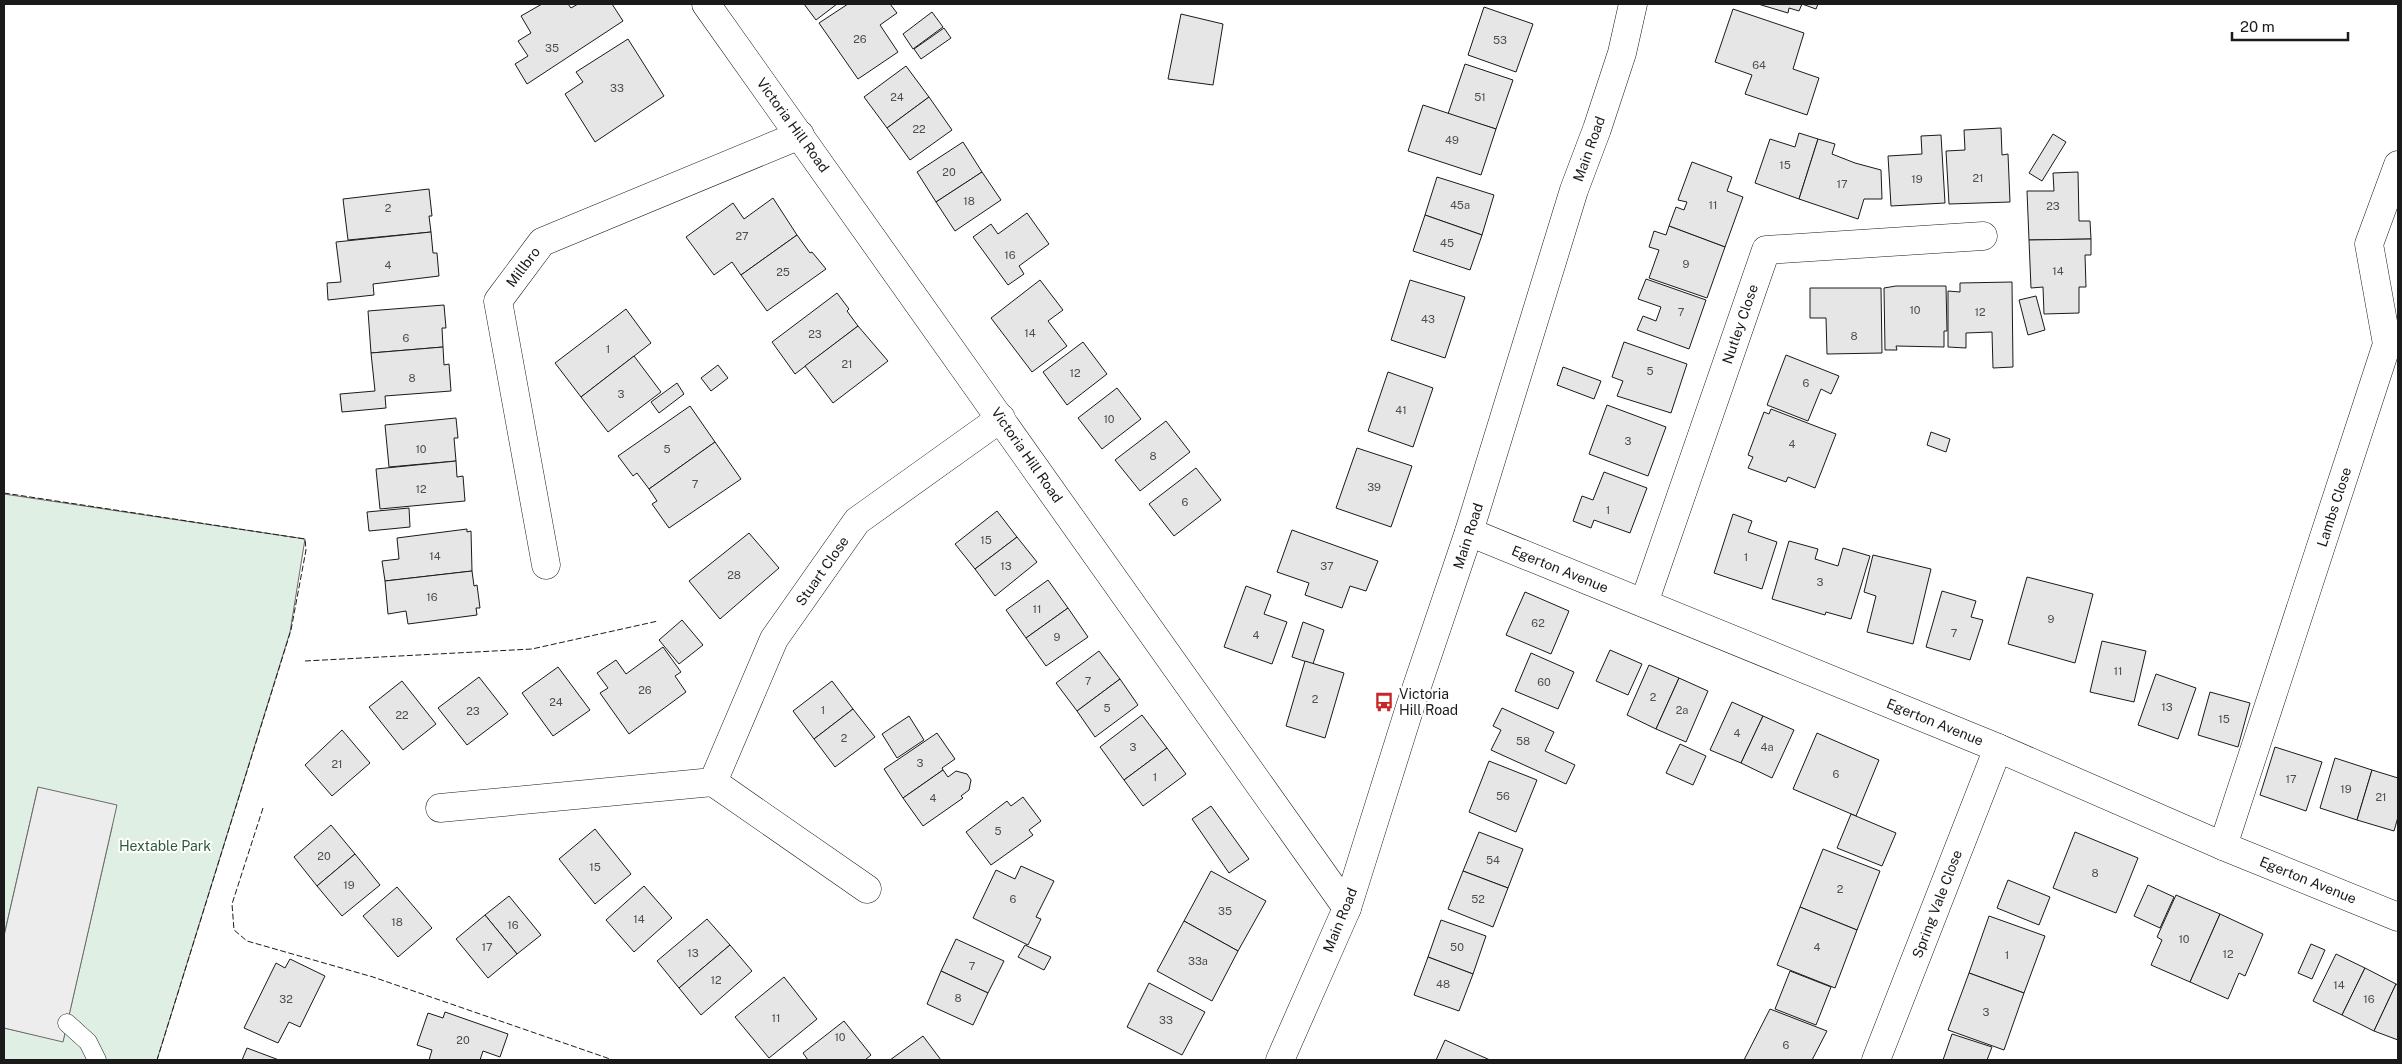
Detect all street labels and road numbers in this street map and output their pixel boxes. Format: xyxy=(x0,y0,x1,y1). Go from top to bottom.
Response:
street label: Victoria Hill Road xyxy=(753,75,833,175)
street label: Main Road xyxy=(1570,114,1608,184)
street label: Millbro xyxy=(503,244,543,290)
street label: Nutley Close xyxy=(1719,282,1761,366)
street label: Victoria Hill Road xyxy=(988,404,1066,506)
street label: Lambs Close xyxy=(2314,465,2354,549)
street label: Main Road xyxy=(1450,501,1486,571)
street label: Stuart Close xyxy=(792,533,852,609)
street label: Egerton Avenue xyxy=(1509,542,1611,596)
street label: Egerton Avenue xyxy=(1884,695,1986,749)
street label: Spring Vale Close xyxy=(1909,848,1965,960)
street label: Egerton Avenue xyxy=(2257,853,2359,907)
street label: Main Road xyxy=(1320,885,1360,955)

